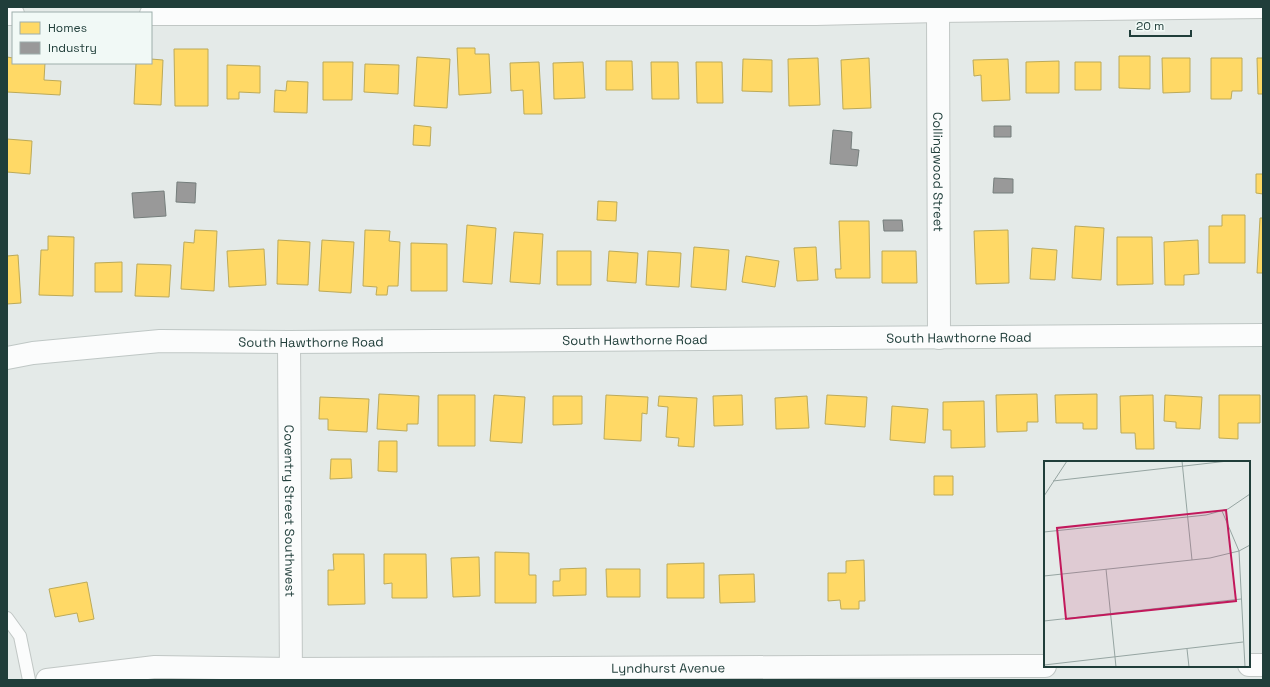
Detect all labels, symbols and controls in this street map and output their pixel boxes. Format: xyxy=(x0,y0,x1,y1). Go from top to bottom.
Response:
legend xyxy=(12,12,152,64)
scale bar xyxy=(1130,12,1191,38)
text: 20 m xyxy=(1136,18,1164,34)
text: Homes xyxy=(48,20,87,36)
text: Industry xyxy=(48,40,97,56)
street label: Collingwood Street xyxy=(929,112,947,232)
street label: South Hawthorne Road xyxy=(886,329,1032,347)
street label: South Hawthorne Road xyxy=(562,331,708,349)
street label: South Hawthorne Road xyxy=(238,333,384,351)
street label: Coventry Street Southwest xyxy=(280,425,299,597)
inset map xyxy=(1044,461,1250,667)
street label: Lyndhurst Avenue xyxy=(611,659,725,677)

